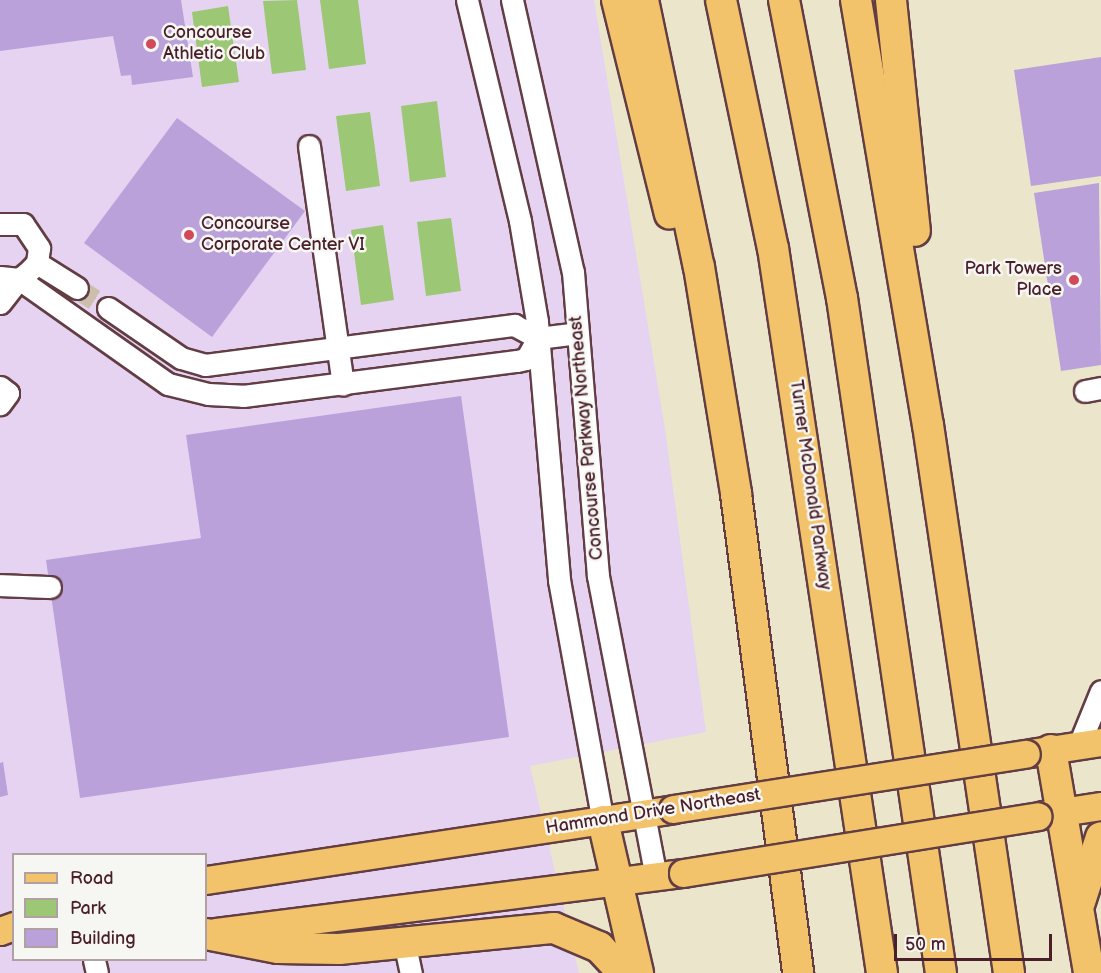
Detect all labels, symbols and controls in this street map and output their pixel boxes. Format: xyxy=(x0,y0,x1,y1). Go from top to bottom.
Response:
place label: Concourse Athletic Club xyxy=(163,23,265,66)
marker: Concourse Athletic Club xyxy=(144,37,158,51)
place label: Concourse Corporate Center VI xyxy=(201,214,365,256)
marker: Concourse Corporate Center VI xyxy=(182,228,196,242)
place label: Park Towers Place xyxy=(964,259,1062,302)
marker: Park Towers Place xyxy=(1067,273,1081,287)
street label: Concourse Parkway Northeast xyxy=(566,314,608,562)
street label: Turner McDonald Parkway xyxy=(785,378,835,592)
street label: Hammond Drive Northeast xyxy=(544,784,762,840)
legend xyxy=(12,853,207,961)
text: Road xyxy=(70,868,114,889)
text: Park xyxy=(70,898,106,919)
scale bar xyxy=(897,922,1054,960)
text: Building xyxy=(70,928,136,949)
text: 50 m xyxy=(905,934,946,955)

